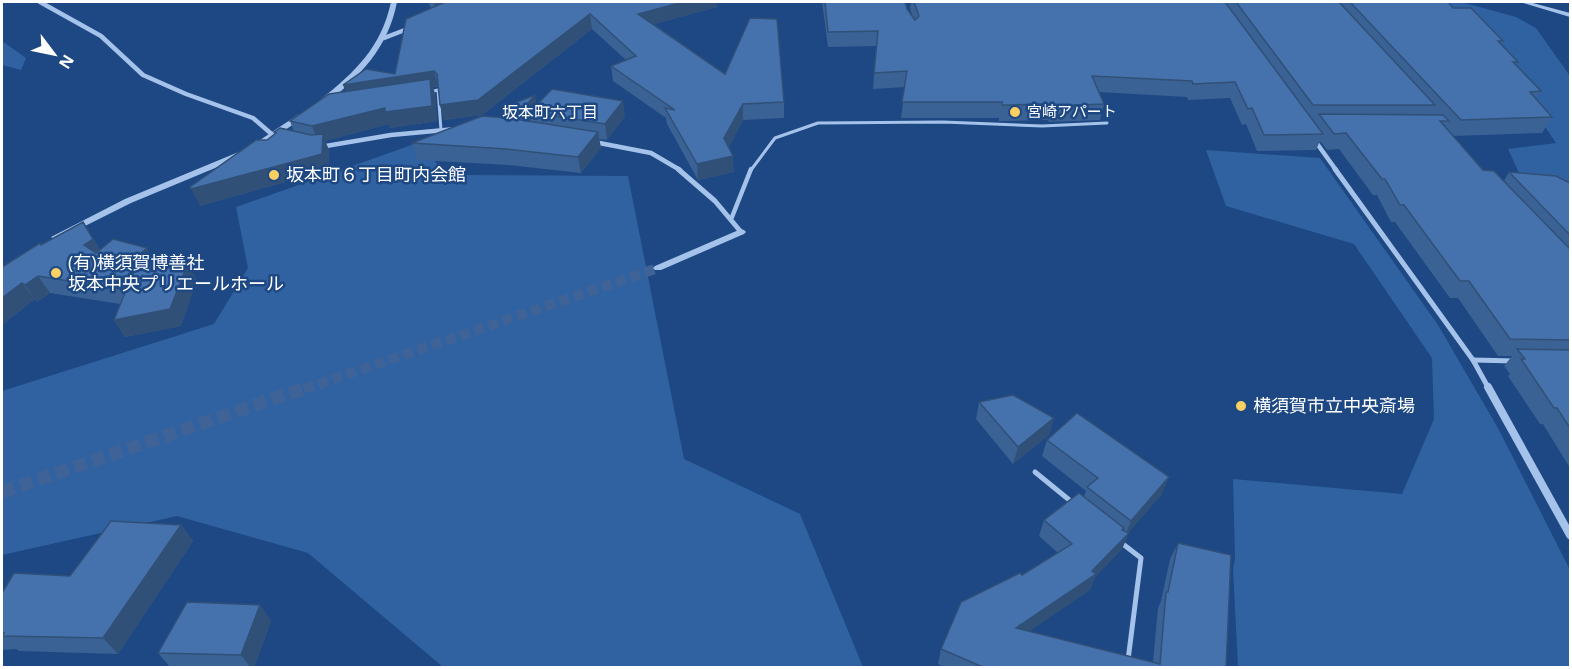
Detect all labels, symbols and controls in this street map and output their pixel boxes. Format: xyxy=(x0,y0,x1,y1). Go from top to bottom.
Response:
north arrow xyxy=(24,24,84,84)
text: N xyxy=(54,51,79,73)
district label: 坂本町六丁目 xyxy=(502,101,598,123)
place label: 宮崎アパート xyxy=(1027,101,1117,121)
marker: 宮崎アパート xyxy=(1008,105,1022,119)
place label: 坂本町６丁目町内会館 xyxy=(286,162,466,186)
marker: 坂本町６丁目町内会館 xyxy=(267,168,281,182)
place label: (有)横須賀博善社 坂本中央プリエールホール xyxy=(68,250,284,295)
marker: (有)横須賀博善社 坂本中央プリエールホール xyxy=(49,266,63,280)
place label: 横須賀市立中央斎場 xyxy=(1253,393,1415,417)
marker: 横須賀市立中央斎場 xyxy=(1234,399,1248,413)

